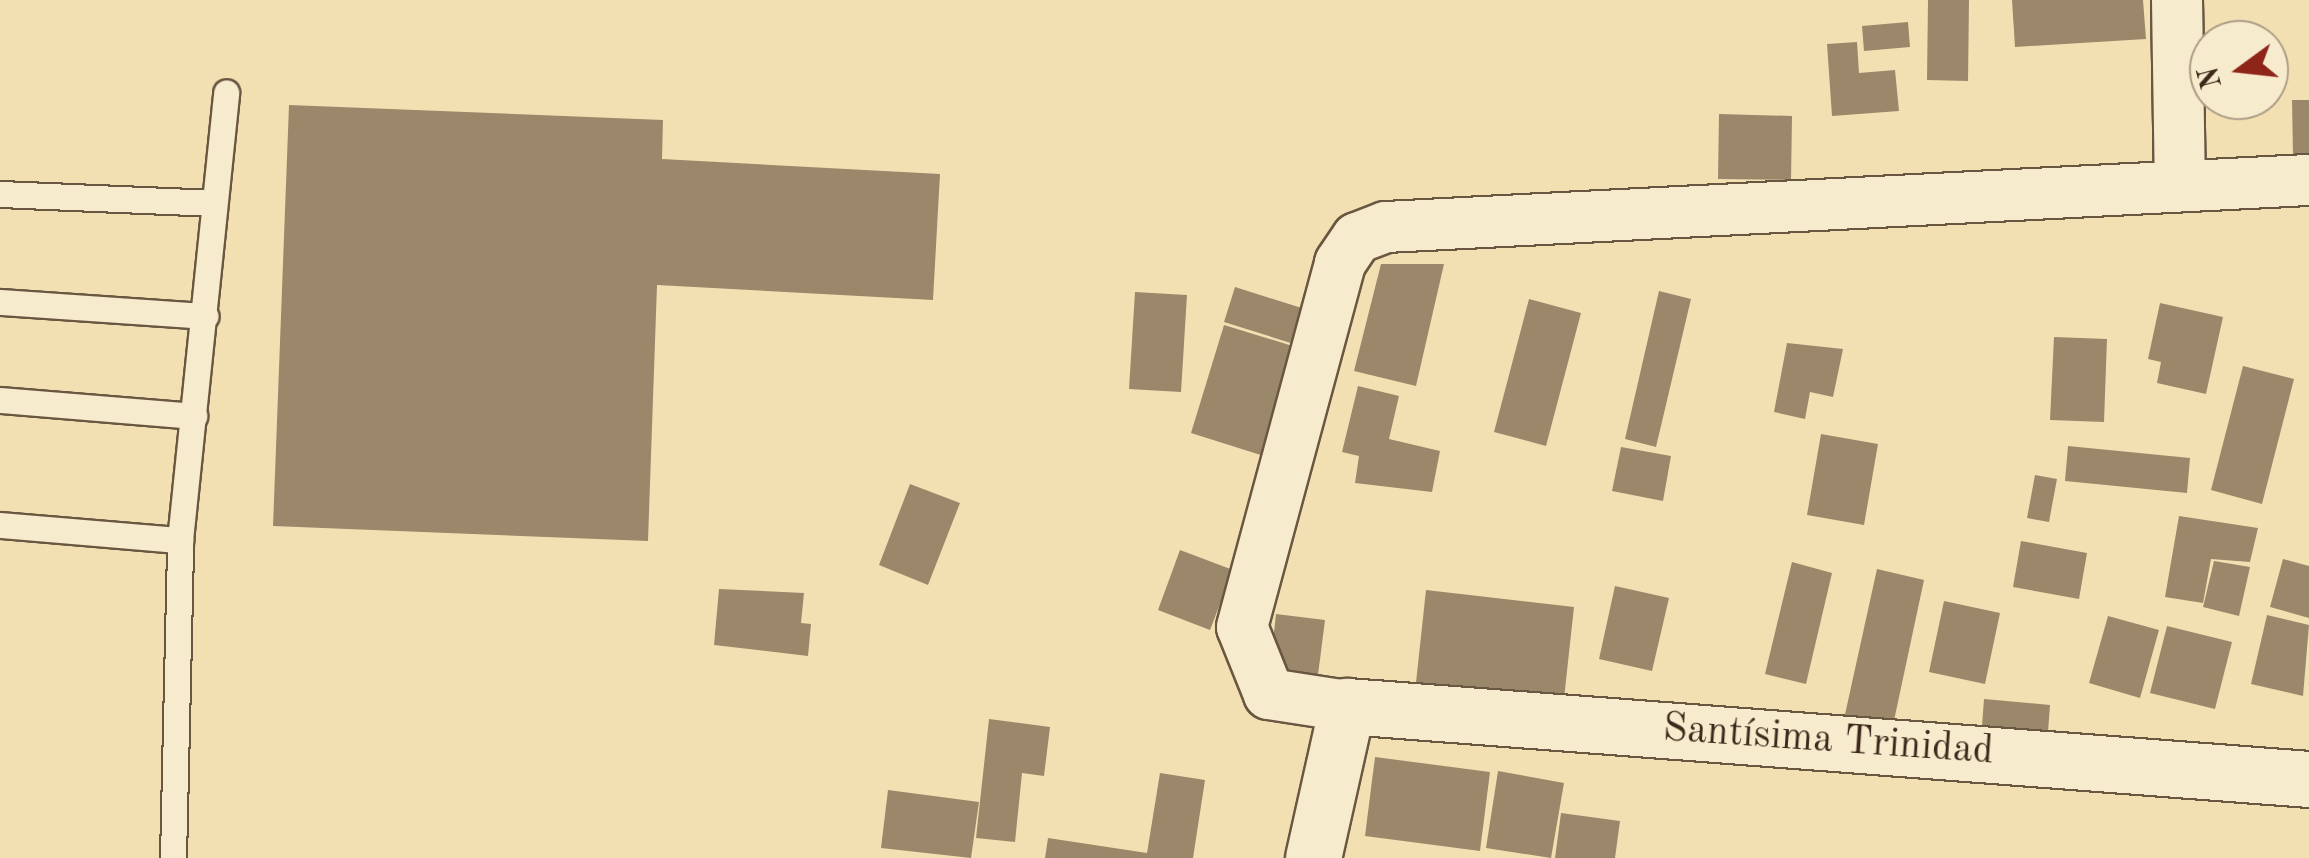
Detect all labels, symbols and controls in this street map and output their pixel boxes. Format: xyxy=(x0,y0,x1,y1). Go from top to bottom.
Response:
north arrow xyxy=(2189,20,2289,120)
text: N xyxy=(2196,63,2228,91)
street label: Santísima Trinidad xyxy=(1661,705,1995,777)

